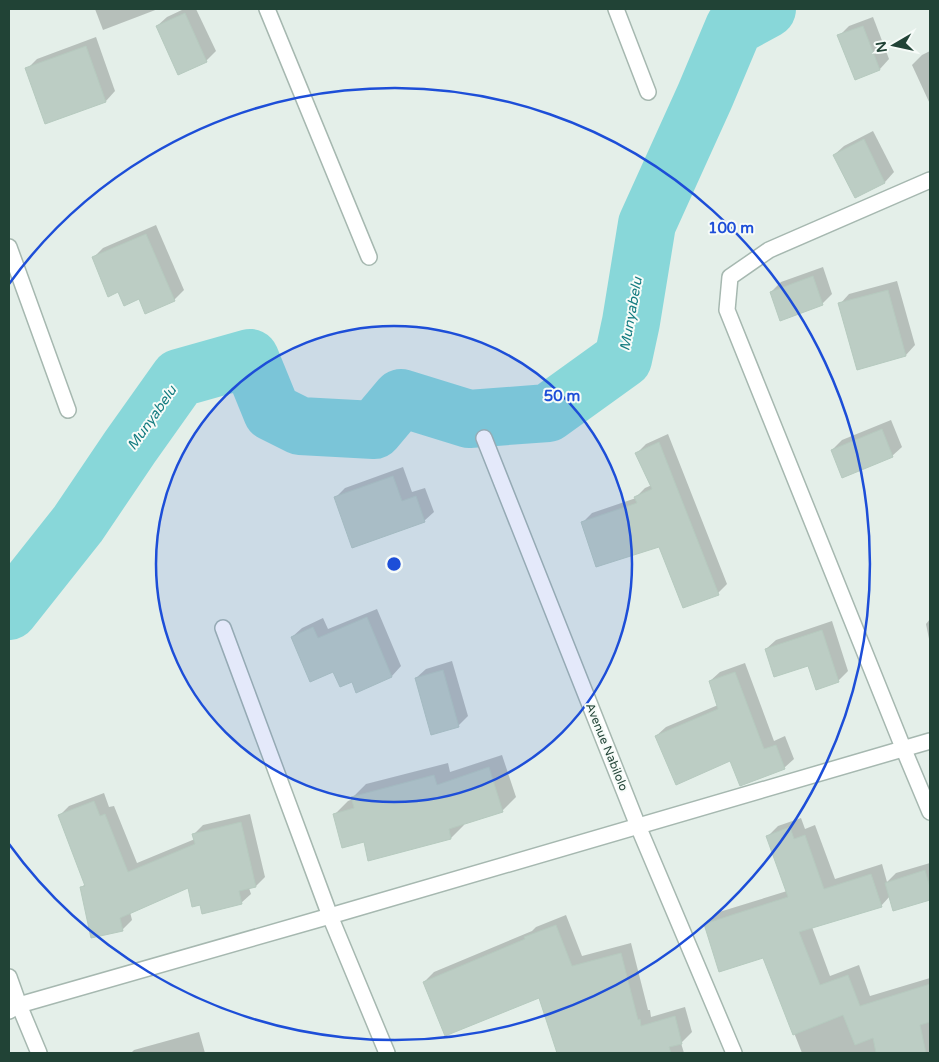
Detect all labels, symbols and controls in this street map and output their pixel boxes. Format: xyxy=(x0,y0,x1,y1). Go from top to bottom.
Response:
north arrow xyxy=(869,20,919,70)
text: N xyxy=(872,40,891,54)
text: 100 m xyxy=(708,219,754,237)
water label: Munyabelu xyxy=(616,274,646,352)
water label: Munyabelu xyxy=(124,381,181,453)
text: 50 m xyxy=(544,387,580,405)
centre of rings xyxy=(385,555,403,573)
street label: Avenue Nabilolo xyxy=(583,701,631,793)

